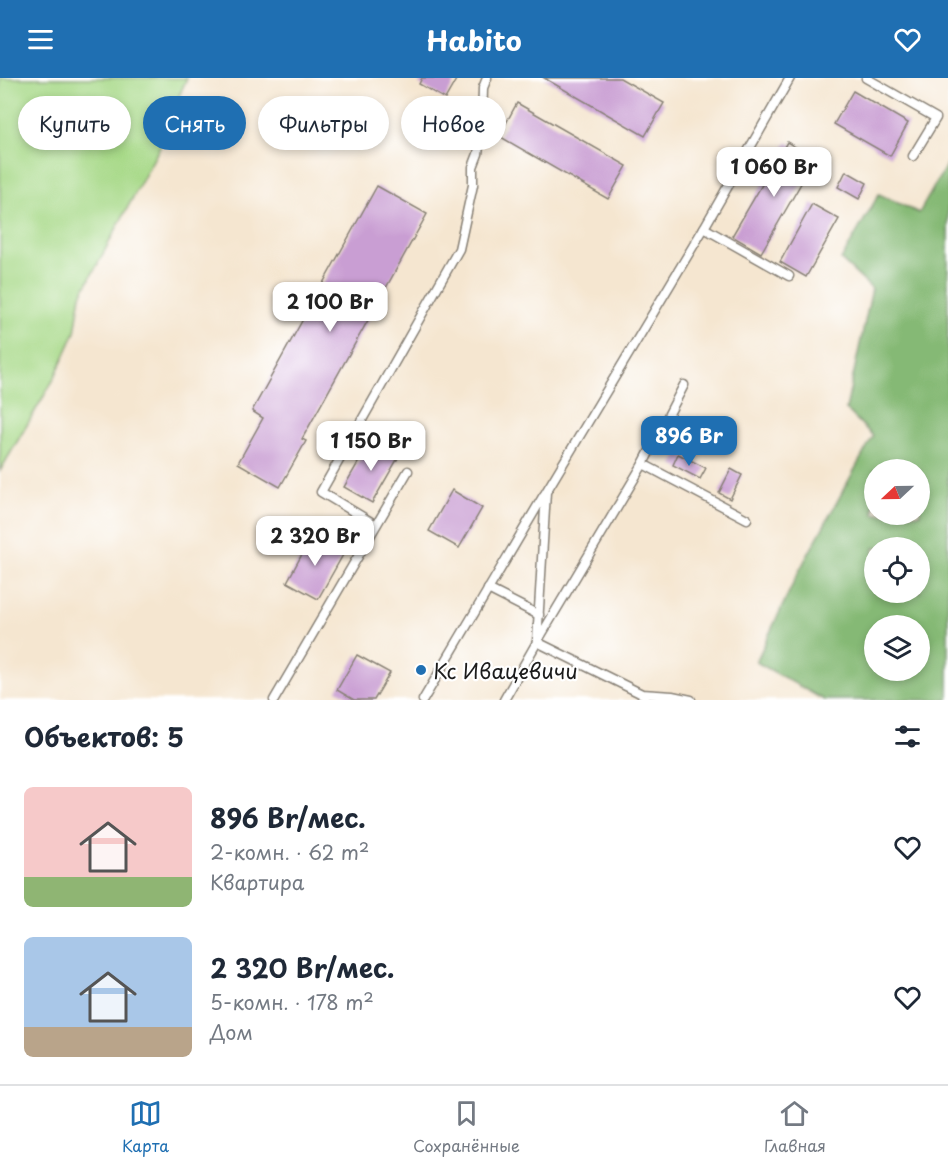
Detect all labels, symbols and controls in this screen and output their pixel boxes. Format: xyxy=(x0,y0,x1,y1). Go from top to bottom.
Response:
text: Habito xyxy=(426,19,522,60)
icon: menu xyxy=(24,23,57,56)
icon: heart xyxy=(891,23,924,56)
chip: Купить xyxy=(18,96,131,150)
chip: Снять xyxy=(143,96,246,150)
chip: Фильтры xyxy=(258,96,389,150)
chip: Новое xyxy=(401,96,506,150)
pin: 1 060 Br xyxy=(712,147,836,198)
text: 1 060 Br xyxy=(731,151,817,181)
pin: 2 100 Br xyxy=(268,282,392,333)
text: 2 100 Br xyxy=(287,286,373,316)
pin: 896 Br xyxy=(640,416,738,467)
text: 896 Br xyxy=(655,420,723,450)
pin: 1 150 Br xyxy=(309,421,433,472)
text: 1 150 Br xyxy=(330,425,412,455)
north arrow xyxy=(864,459,930,525)
map controls xyxy=(864,459,930,681)
pin: 2 320 Br xyxy=(253,516,377,567)
text: 2 320 Br xyxy=(270,520,360,550)
button: locate xyxy=(864,537,930,603)
button: layers xyxy=(864,615,930,681)
place label: Кс Ивацевичи xyxy=(433,654,578,686)
marker: Кс Ивацевичи xyxy=(414,663,428,677)
text: Объектов: 5 xyxy=(24,717,184,756)
icon: filters xyxy=(891,720,924,753)
text: 896 Br/мес. xyxy=(210,798,366,837)
icon: home xyxy=(72,811,144,883)
icon: heart xyxy=(891,831,924,864)
text: 2-комн. · 62 m² xyxy=(210,837,369,867)
text: Квартира xyxy=(210,867,304,897)
text: 2 320 Br/мес. xyxy=(210,948,395,987)
icon: home xyxy=(72,961,144,1033)
icon: heart xyxy=(891,981,924,1014)
text: 5-комн. · 178 m² xyxy=(210,987,374,1017)
text: Дом xyxy=(210,1017,253,1047)
tab: Карта xyxy=(122,1097,169,1157)
tab: Сохранённые xyxy=(413,1097,520,1157)
tab: Главная xyxy=(764,1097,826,1157)

